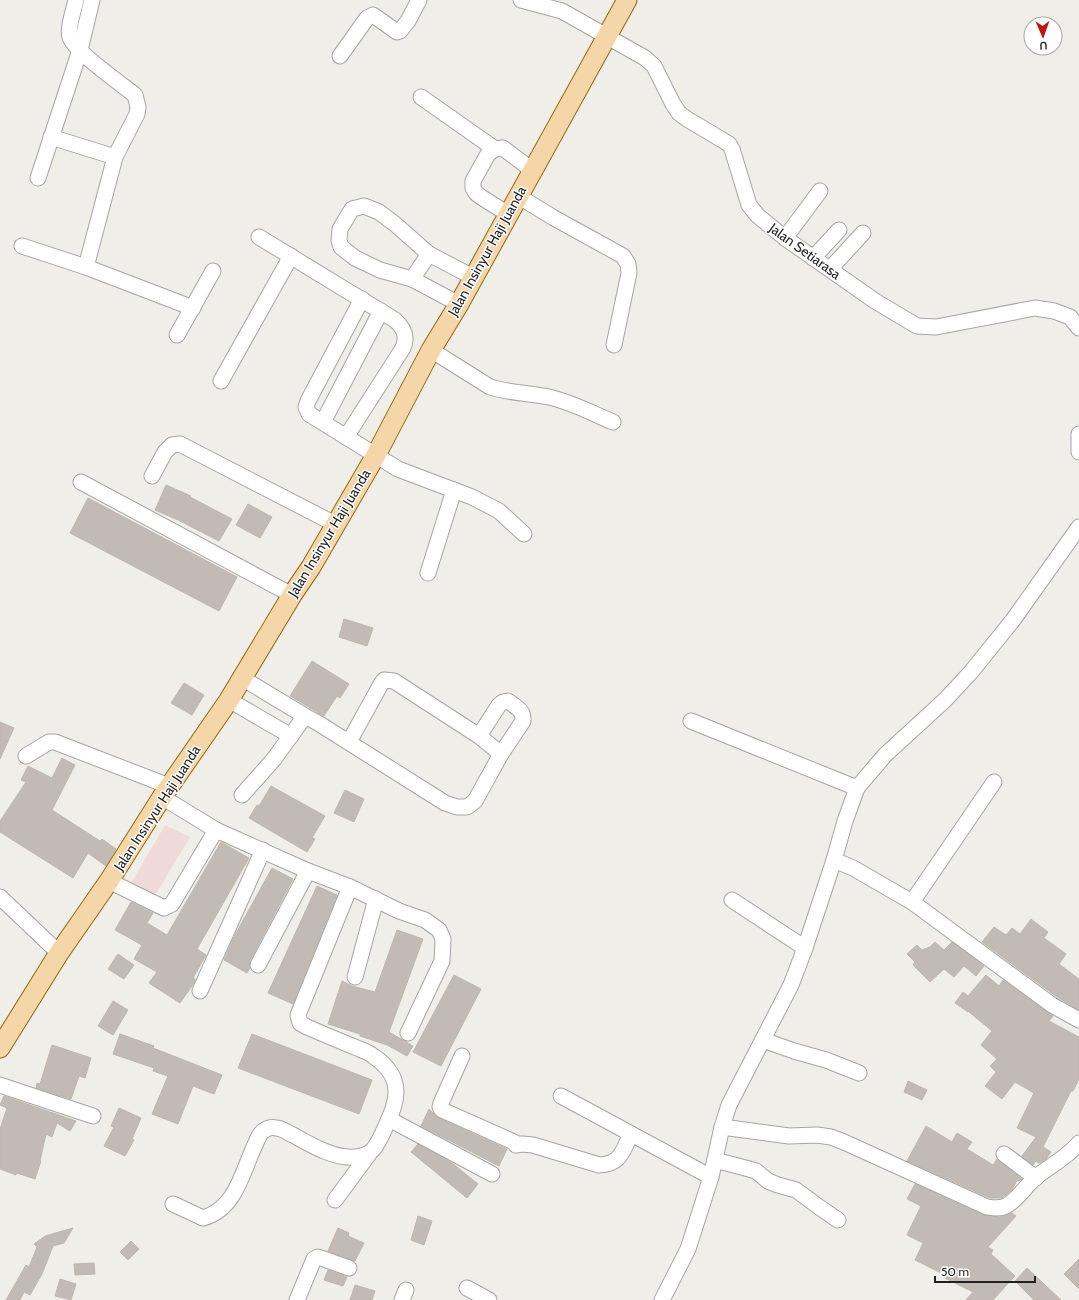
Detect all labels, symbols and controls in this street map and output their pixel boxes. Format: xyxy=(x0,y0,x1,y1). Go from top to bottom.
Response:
north arrow xyxy=(1023,16,1063,56)
text: U xyxy=(1039,39,1048,53)
street label: Jalan Insinyur Haji Juanda xyxy=(443,182,530,320)
street label: Jalan Setiarasa xyxy=(765,218,845,283)
street label: Jalan Insinyur Haji Juanda xyxy=(283,465,374,601)
street label: Jalan Insinyur Haji Juanda xyxy=(109,742,204,875)
scale bar xyxy=(935,1258,1035,1284)
text: 50 m xyxy=(941,1264,969,1279)

